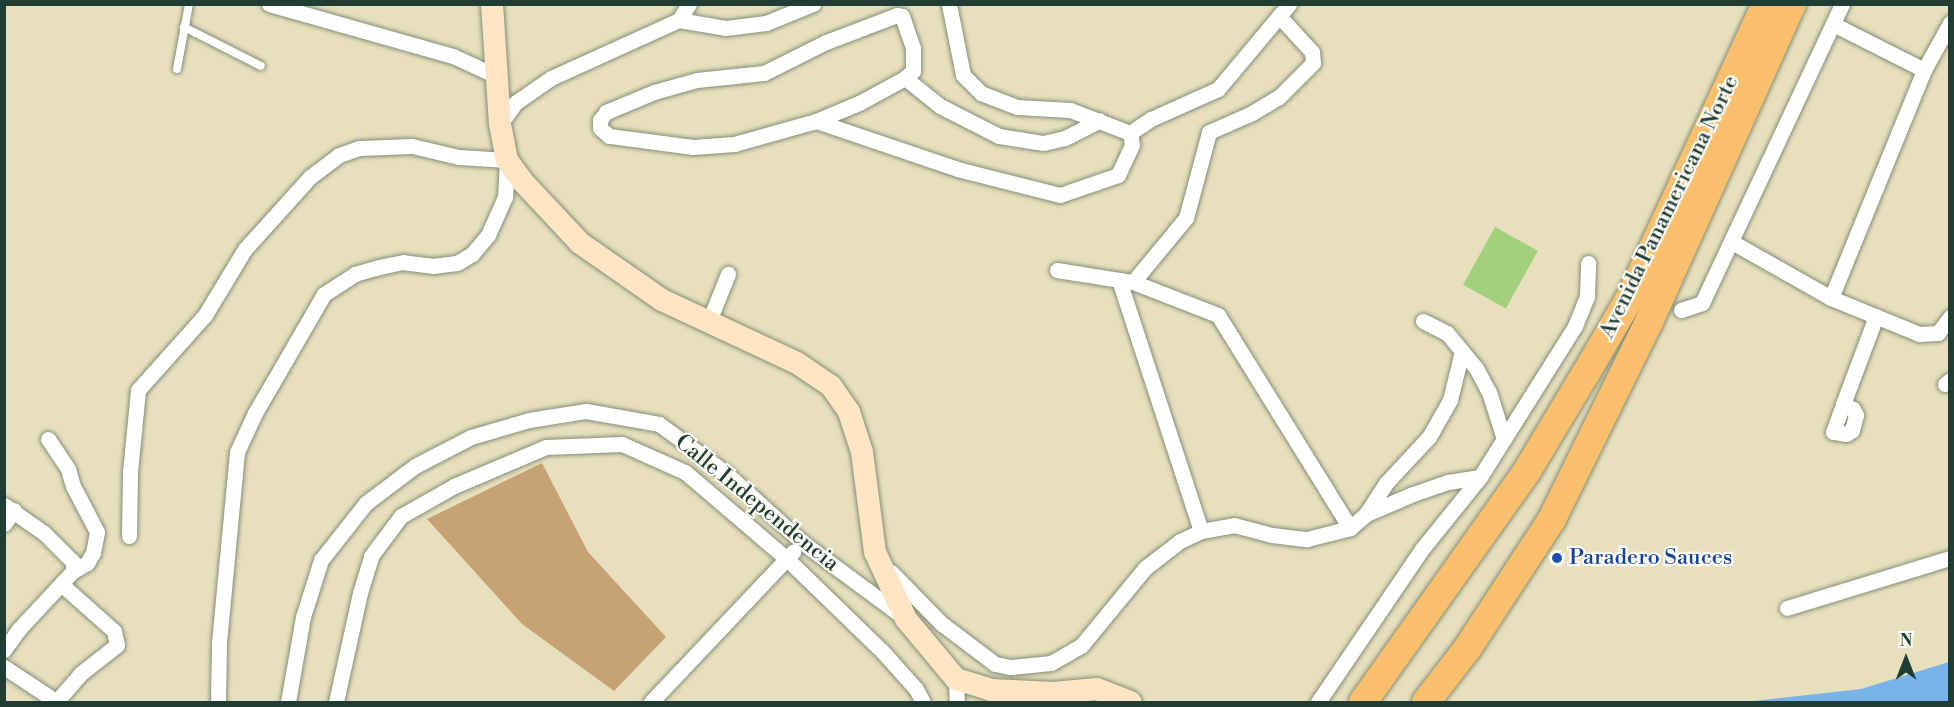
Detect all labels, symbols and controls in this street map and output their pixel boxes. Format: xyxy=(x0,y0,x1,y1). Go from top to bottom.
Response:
street label: Avenida Panamericana Norte xyxy=(1594,71,1744,343)
street label: Calle Independencia xyxy=(670,429,844,577)
place label: Paradero Sauces xyxy=(1569,545,1732,571)
marker: Paradero Sauces xyxy=(1550,551,1564,565)
north arrow xyxy=(1876,629,1936,689)
text: N xyxy=(1900,631,1912,651)

